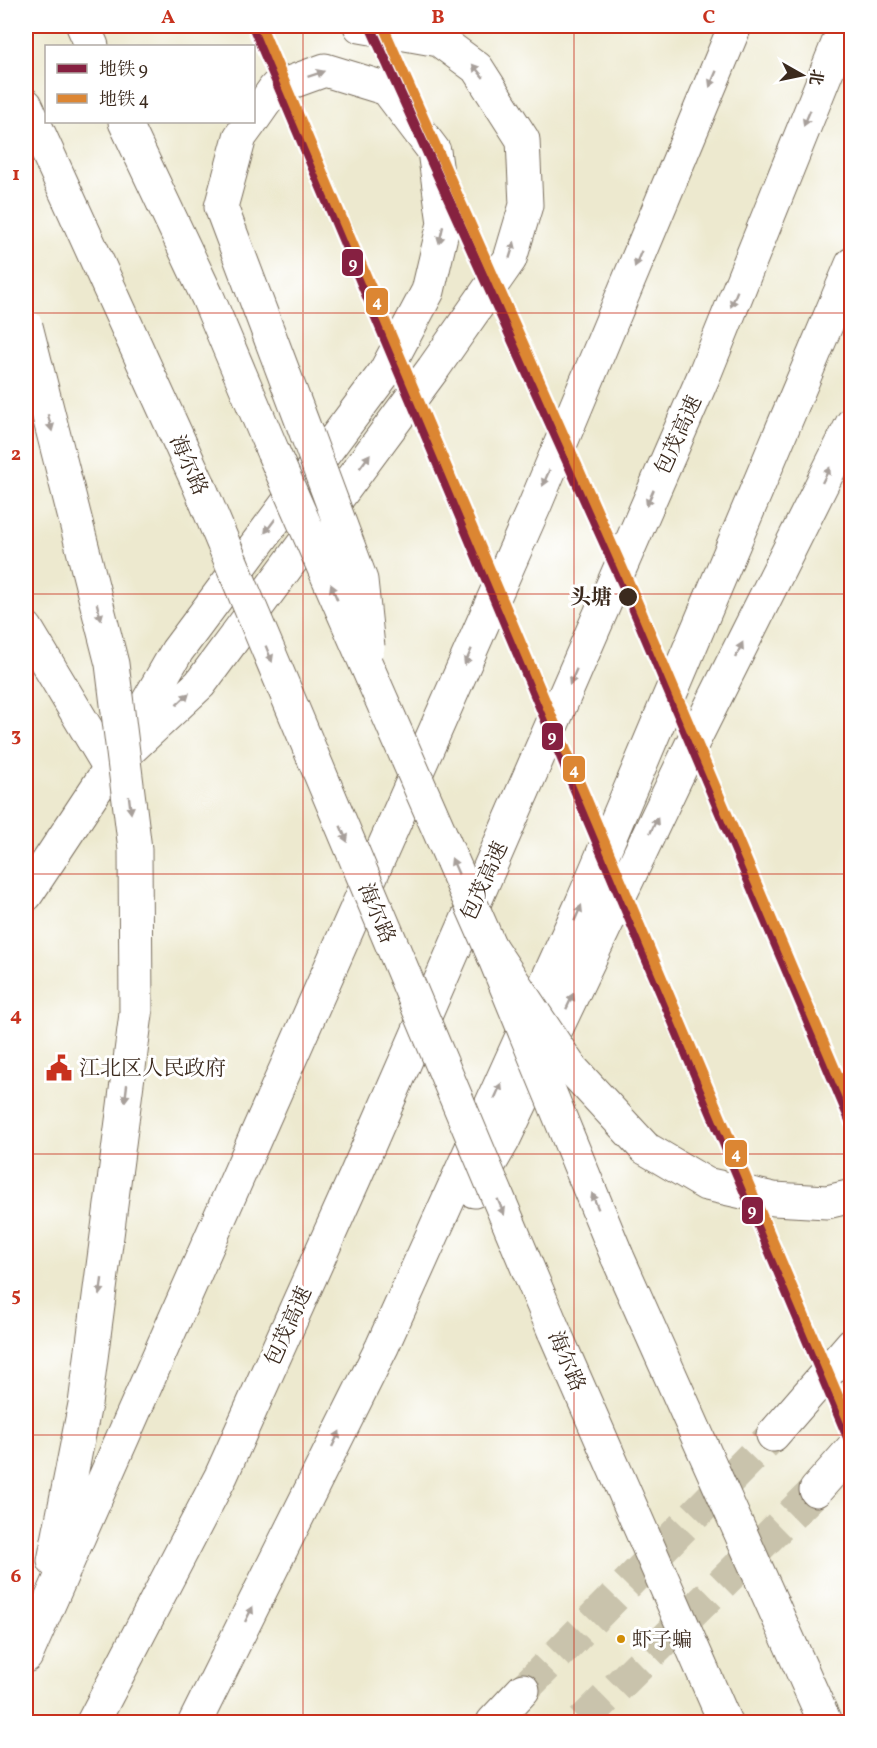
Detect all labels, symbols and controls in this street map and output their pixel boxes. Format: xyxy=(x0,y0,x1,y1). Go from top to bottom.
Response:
text: A xyxy=(161,4,175,32)
text: B xyxy=(431,4,445,32)
text: C xyxy=(703,4,716,32)
legend xyxy=(45,45,255,123)
north arrow xyxy=(772,45,832,105)
text: 地铁 9 xyxy=(99,58,148,83)
one-way arrow xyxy=(471,63,484,79)
text: 北 xyxy=(803,67,827,87)
one-way arrow xyxy=(307,68,325,78)
one-way arrow xyxy=(708,71,718,89)
text: 地铁 4 xyxy=(99,88,149,113)
one-way arrow xyxy=(802,110,812,128)
text: 1 xyxy=(12,161,20,189)
one-way arrow xyxy=(436,225,445,244)
one-way arrow xyxy=(508,241,517,259)
line badge: 9 xyxy=(341,248,364,277)
one-way arrow xyxy=(633,251,643,269)
text: 9 xyxy=(349,254,358,276)
line badge: 4 xyxy=(365,287,389,316)
one-way arrow xyxy=(729,291,739,309)
text: 4 xyxy=(372,292,382,314)
street label: 包茂高速 xyxy=(649,391,710,480)
one-way arrow xyxy=(46,414,56,433)
street label: 海尔路 xyxy=(162,431,214,500)
text: 2 xyxy=(11,441,21,469)
one-way arrow xyxy=(358,453,370,468)
one-way arrow xyxy=(821,466,831,484)
one-way arrow xyxy=(541,470,551,488)
one-way arrow xyxy=(645,490,655,508)
one-way arrow xyxy=(264,518,276,534)
one-way arrow xyxy=(329,582,339,600)
place label: 头塘 xyxy=(570,584,612,613)
marker: 头塘 xyxy=(617,586,639,608)
one-way arrow xyxy=(94,603,104,622)
one-way arrow xyxy=(735,641,744,658)
one-way arrow xyxy=(265,645,274,663)
one-way arrow xyxy=(463,648,473,666)
one-way arrow xyxy=(567,668,577,686)
one-way arrow xyxy=(176,693,190,707)
text: 3 xyxy=(11,722,21,750)
line badge: 9 xyxy=(541,722,564,751)
text: 9 xyxy=(548,727,557,749)
line badge: 4 xyxy=(562,755,586,783)
text: 4 xyxy=(569,760,579,782)
one-way arrow xyxy=(125,795,134,814)
one-way arrow xyxy=(649,816,658,833)
one-way arrow xyxy=(340,825,349,843)
street label: 包茂高速 xyxy=(455,837,516,926)
one-way arrow xyxy=(450,857,460,875)
street label: 海尔路 xyxy=(350,879,401,948)
one-way arrow xyxy=(573,904,583,922)
one-way arrow xyxy=(565,992,574,1009)
text: 4 xyxy=(10,1002,22,1030)
public building icon: 江北区人民政府 xyxy=(44,1053,74,1083)
place label: 江北区人民政府 xyxy=(79,1055,226,1084)
one-way arrow xyxy=(493,1082,502,1099)
one-way arrow xyxy=(121,1084,131,1103)
line badge: 4 xyxy=(724,1139,748,1168)
text: 4 xyxy=(731,1144,741,1166)
one-way arrow xyxy=(590,1192,600,1210)
line badge: 9 xyxy=(741,1196,764,1225)
one-way arrow xyxy=(497,1198,506,1216)
text: 9 xyxy=(748,1201,757,1223)
one-way arrow xyxy=(96,1277,105,1296)
text: 5 xyxy=(11,1282,21,1310)
street label: 包茂高速 xyxy=(259,1282,320,1371)
street label: 海尔路 xyxy=(540,1327,591,1396)
one-way arrow xyxy=(332,1431,341,1448)
text: 6 xyxy=(11,1563,22,1591)
one-way arrow xyxy=(245,1605,254,1622)
place label: 虾子蝙 xyxy=(632,1627,692,1655)
marker: 虾子蝙 xyxy=(615,1633,627,1645)

